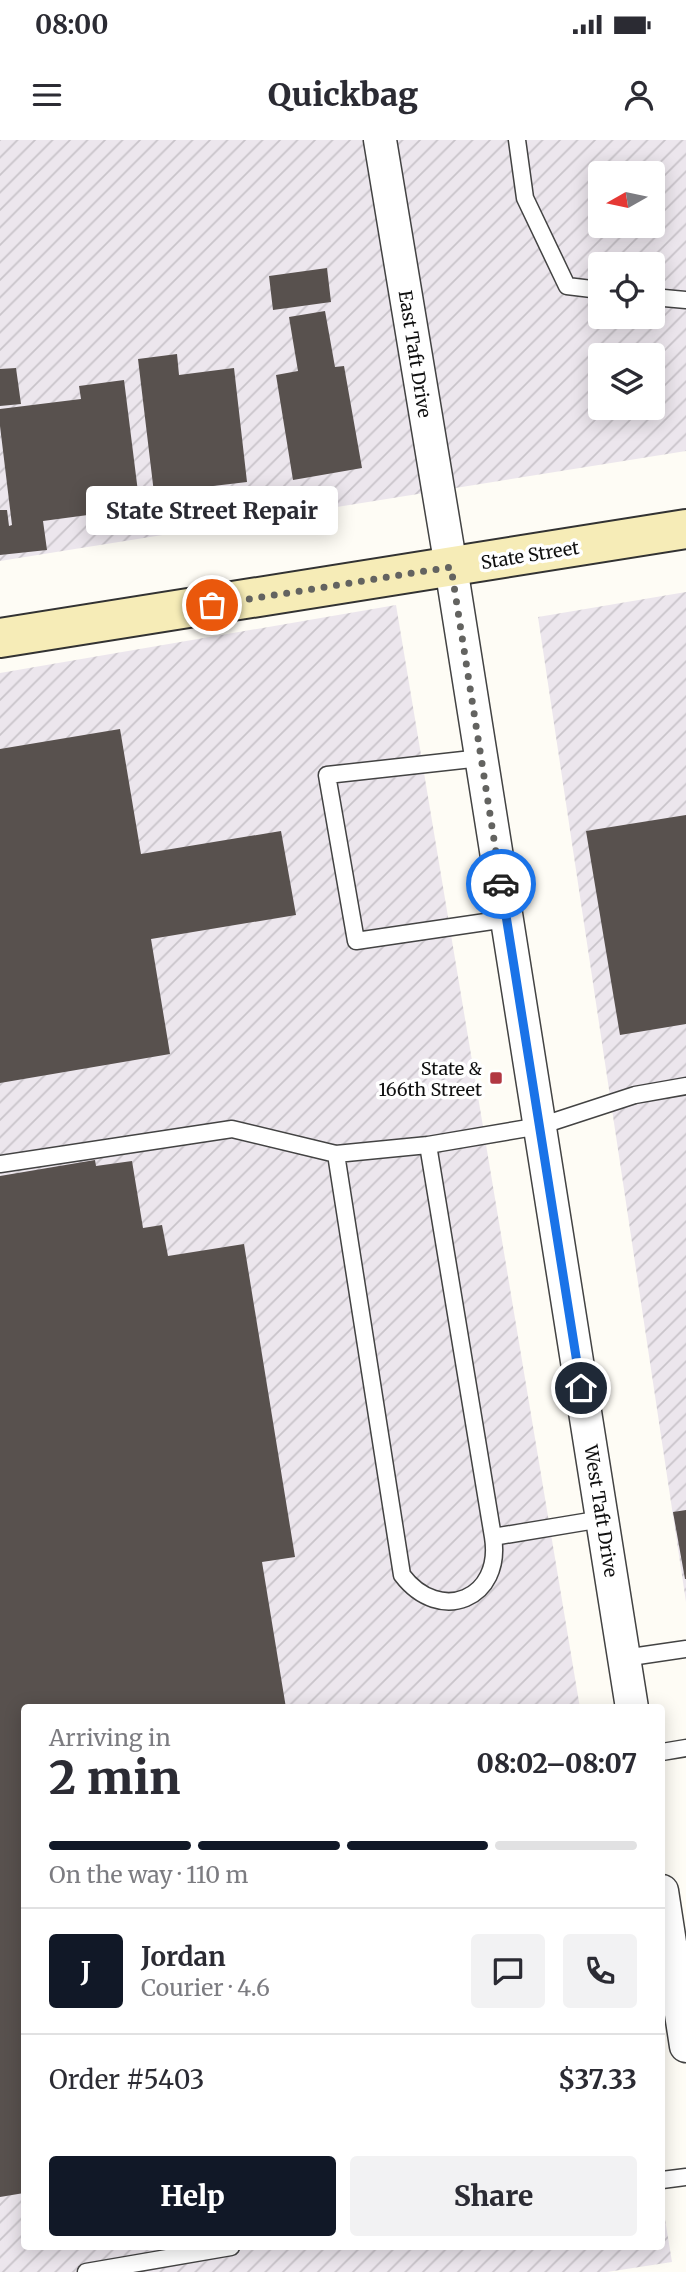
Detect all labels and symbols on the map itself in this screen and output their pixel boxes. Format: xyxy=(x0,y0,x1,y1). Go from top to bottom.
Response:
north arrow xyxy=(588,161,665,238)
street label: East Taft Drive xyxy=(394,289,436,419)
callout: State Street Repair xyxy=(86,486,338,535)
street label: State Street xyxy=(479,536,581,574)
pin xyxy=(182,575,242,635)
courier xyxy=(466,849,536,919)
place label: State & 166th Street xyxy=(378,1057,482,1101)
marker: State & 166th Street xyxy=(488,1070,504,1086)
pin xyxy=(551,1358,611,1418)
street label: West Taft Drive xyxy=(579,1442,623,1579)

